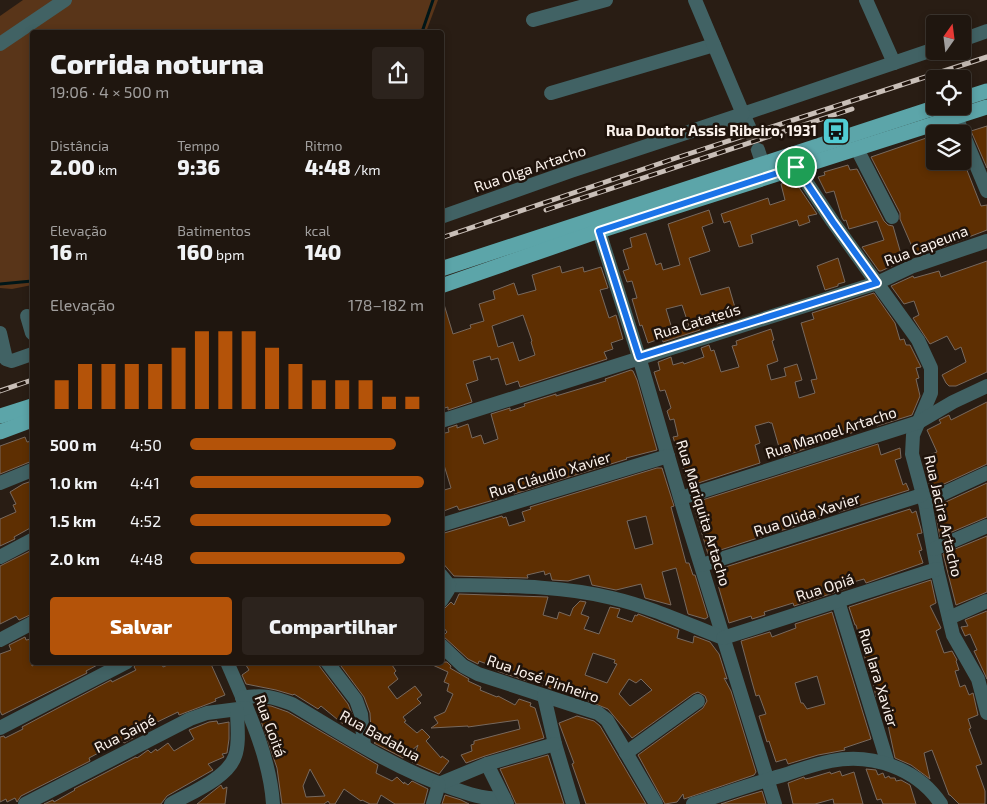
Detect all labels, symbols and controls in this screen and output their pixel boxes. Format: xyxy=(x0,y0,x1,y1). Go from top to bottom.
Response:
north arrow xyxy=(926,15,971,60)
map controls xyxy=(926,15,971,170)
text: Corrida noturna xyxy=(50,46,264,80)
button: share xyxy=(372,47,424,99)
button: locate xyxy=(926,70,971,115)
text: 19:06 · 4 × 500 m xyxy=(50,82,169,101)
bus stop icon: Rua Doutor Assis Ribeiro, 1931 xyxy=(821,116,851,146)
place label: Rua Doutor Assis Ribeiro, 1931 xyxy=(606,121,817,139)
button: layers xyxy=(926,125,971,170)
text: Distância xyxy=(50,137,109,154)
text: Tempo xyxy=(177,137,220,154)
text: Ritmo xyxy=(305,137,342,154)
street label: Rua Olga Artacho xyxy=(471,140,588,196)
pin xyxy=(775,146,817,188)
icon: arrive xyxy=(782,153,810,181)
text: 2.00 xyxy=(50,154,95,179)
text: 9:36 xyxy=(177,154,220,179)
text: 4:48 xyxy=(305,154,351,179)
text: km xyxy=(95,161,117,178)
text: /km xyxy=(351,161,381,178)
street label: Rua Capeuna xyxy=(881,221,970,269)
text: Elevação xyxy=(50,222,107,239)
text: Batimentos xyxy=(177,222,251,239)
text: kcal xyxy=(305,222,330,239)
text: 16 xyxy=(50,239,72,264)
text: 160 xyxy=(177,239,213,264)
text: 140 xyxy=(305,239,341,264)
text: m xyxy=(72,246,87,263)
text: bpm xyxy=(213,246,244,263)
text: Elevação xyxy=(50,295,115,314)
text: 178–182 m xyxy=(348,295,424,314)
street label: Rua Catateús xyxy=(651,299,742,343)
street label: Rua Manoel Artacho xyxy=(763,402,899,462)
text: 500 m xyxy=(50,435,97,454)
text: 4:50 xyxy=(130,435,162,454)
street label: Rua Mariquita Artacho xyxy=(673,437,735,588)
street label: Rua Cláudio Xavier xyxy=(487,447,613,501)
street label: Rua Jacira Artacho xyxy=(921,453,967,578)
text: 1.0 km xyxy=(50,473,97,492)
text: 4:41 xyxy=(130,473,160,492)
street label: Rua Olida Xavier xyxy=(751,488,862,540)
text: 1.5 km xyxy=(50,511,96,530)
text: 4:52 xyxy=(130,511,161,530)
text: 2.0 km xyxy=(50,549,100,568)
text: 4:48 xyxy=(130,549,163,568)
street label: Rua Opiá xyxy=(793,569,856,605)
button: Salvar xyxy=(50,597,232,655)
button: Compartilhar xyxy=(242,597,424,655)
street label: Rua Iara Xavier xyxy=(855,626,903,729)
street label: Rua José Pinheiro xyxy=(485,650,602,706)
street label: Rua Goitá xyxy=(251,692,291,759)
street label: Rua Badabua xyxy=(337,706,424,765)
street label: Rua Saipé xyxy=(91,710,158,756)

